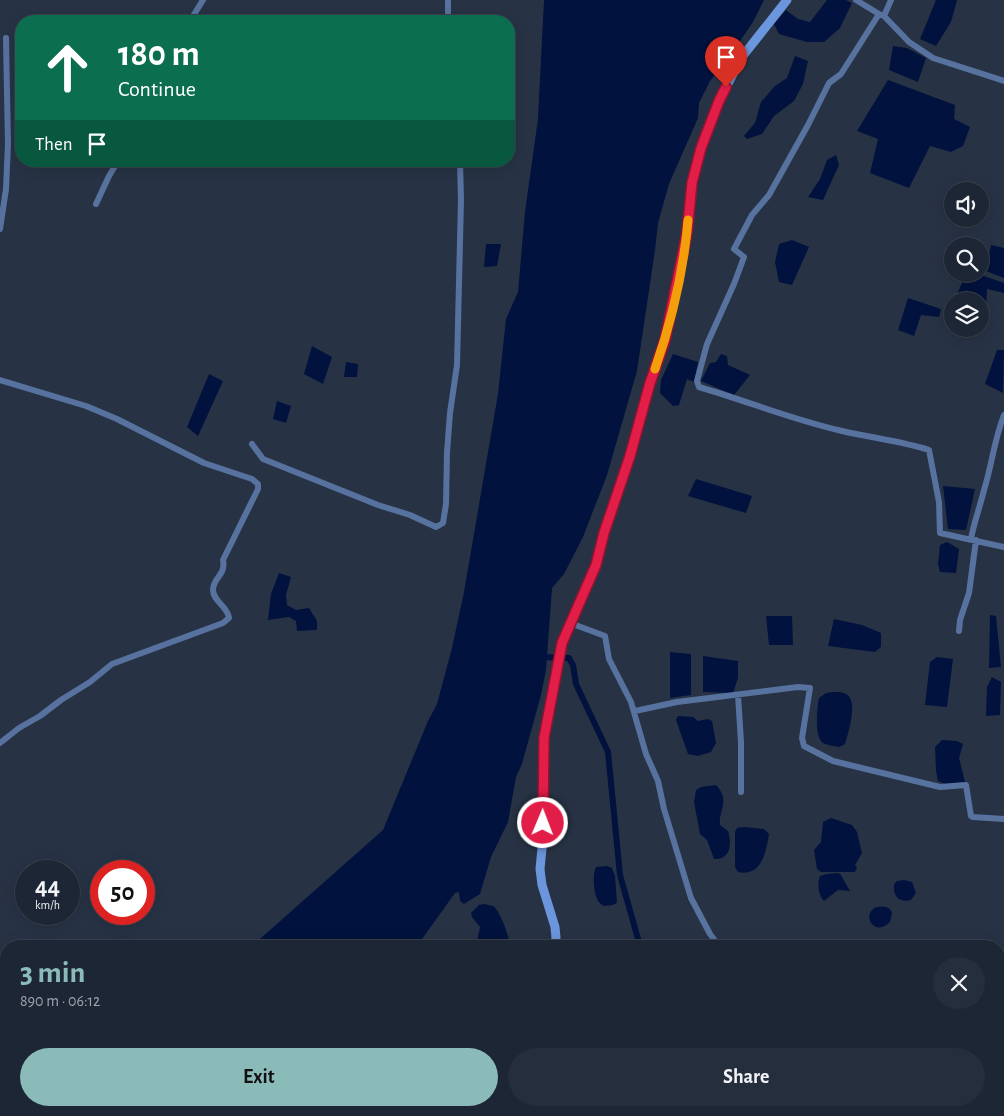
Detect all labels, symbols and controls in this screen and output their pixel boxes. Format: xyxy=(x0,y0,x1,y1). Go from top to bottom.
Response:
icon: ahead xyxy=(35,35,100,100)
pin xyxy=(705,36,747,87)
text: 180 m xyxy=(118,37,200,72)
icon: arrive xyxy=(712,43,740,71)
text: Continue xyxy=(118,78,196,100)
icon: arrive xyxy=(83,130,111,158)
text: Then xyxy=(35,135,73,154)
map controls xyxy=(944,182,989,337)
button: sound xyxy=(944,182,989,227)
button: search xyxy=(944,237,989,282)
button: layers xyxy=(944,292,989,337)
position arrow xyxy=(516,796,568,848)
speed limit sign: 50 xyxy=(90,860,155,925)
text: 44 xyxy=(35,874,60,899)
text: km/h xyxy=(35,899,60,911)
button: close xyxy=(933,957,985,1009)
text: 3 min xyxy=(20,958,85,988)
text: 890 m · 06:12 xyxy=(20,993,100,1009)
button: Exit xyxy=(20,1048,498,1106)
button: Share xyxy=(508,1048,985,1106)

